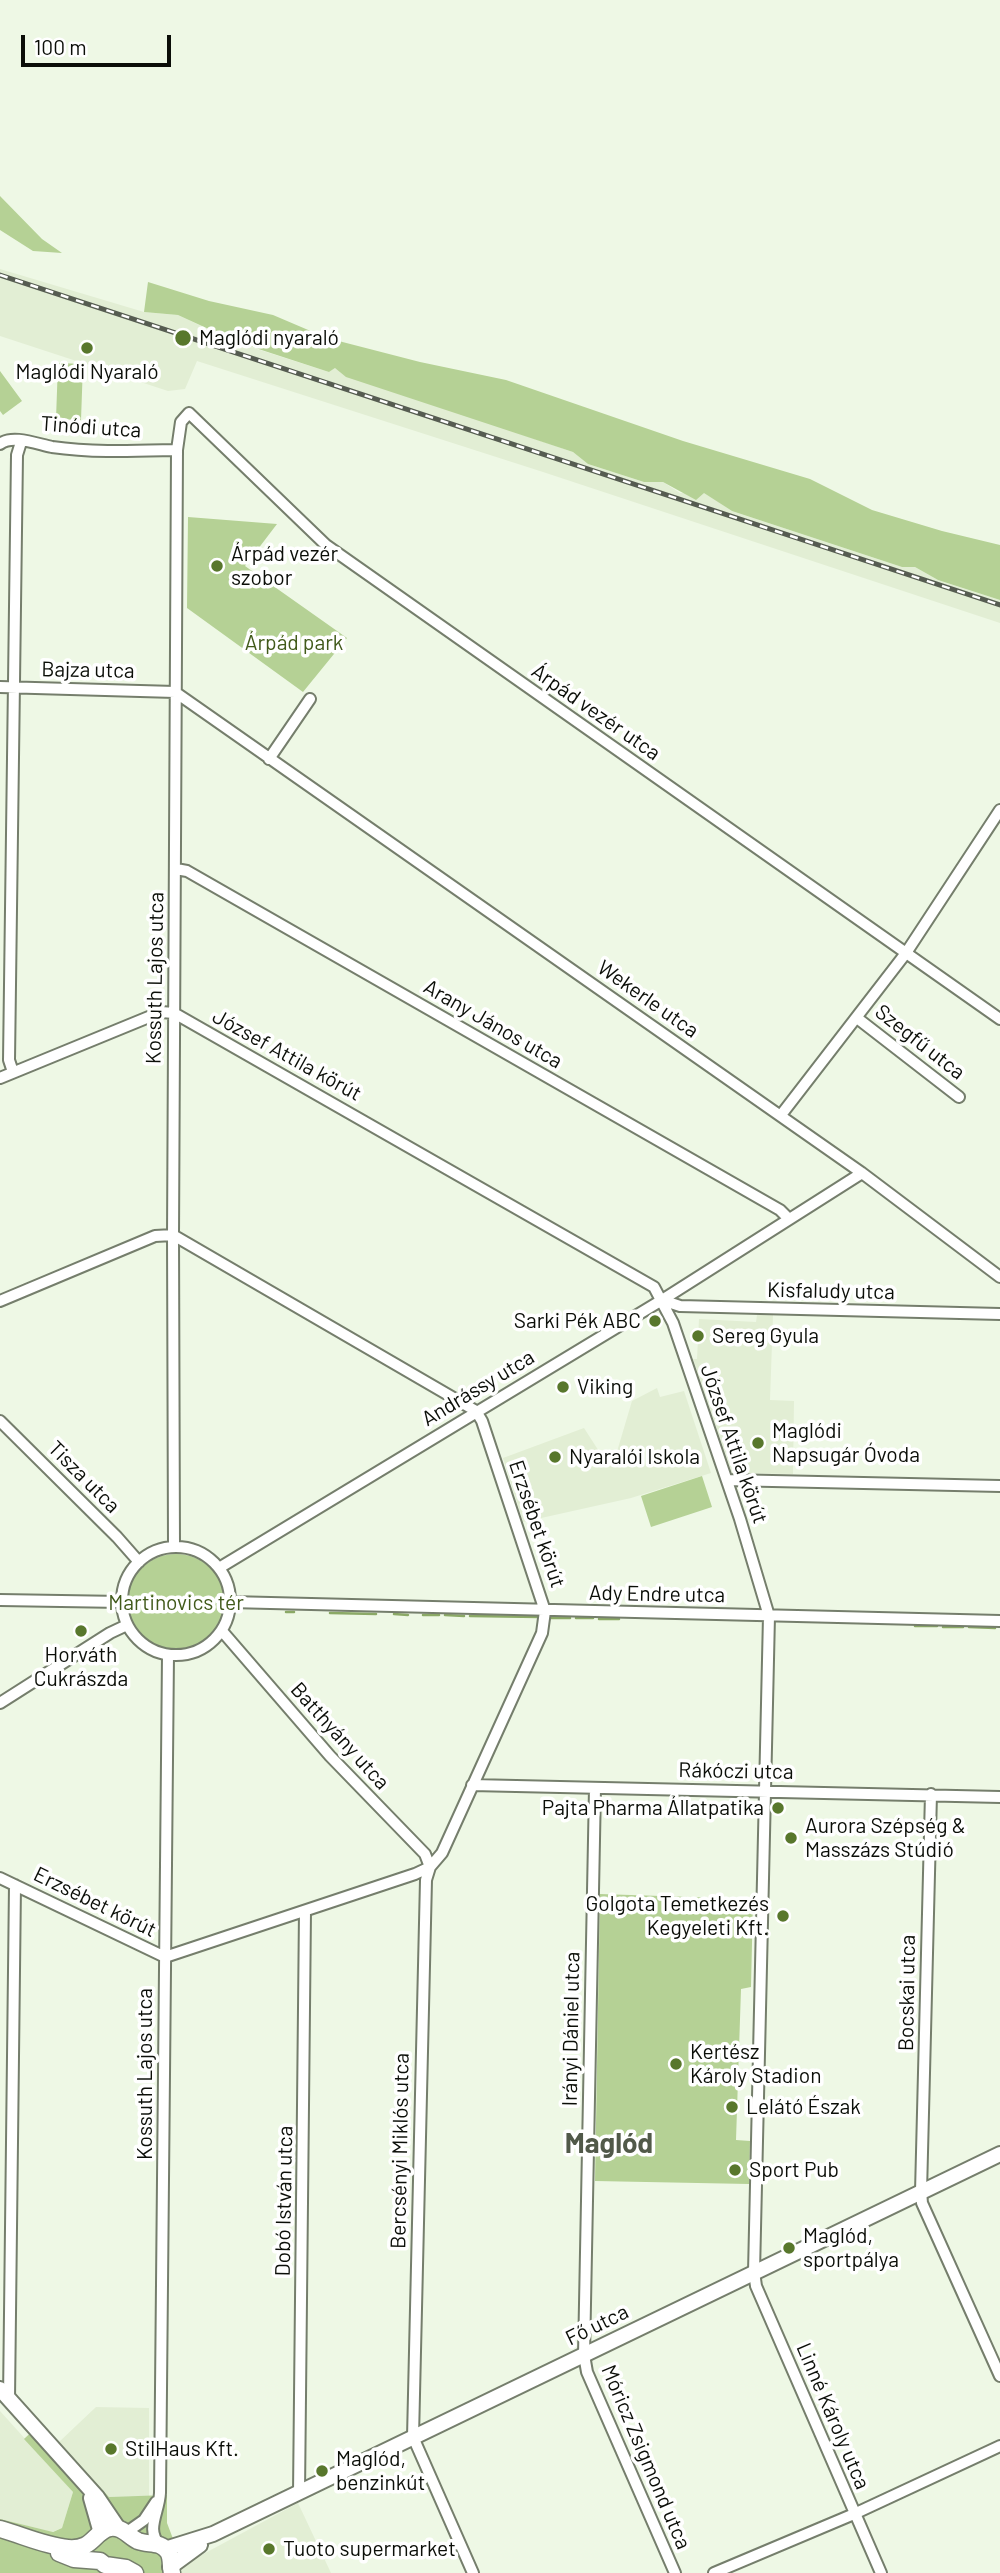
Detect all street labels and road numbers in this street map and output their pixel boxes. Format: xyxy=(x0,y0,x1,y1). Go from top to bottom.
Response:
street label: Tinódi utca xyxy=(40,411,142,443)
street label: Bajza utca xyxy=(41,657,135,683)
street label: Árpád vezér utca xyxy=(527,658,665,766)
street label: Kossuth Lajos utca xyxy=(141,892,169,1064)
street label: Wekerle utca xyxy=(592,955,704,1043)
street label: Arany János utca xyxy=(419,974,567,1074)
street label: Szegfű utca xyxy=(870,999,970,1085)
street label: József Attila körút xyxy=(208,1004,366,1106)
street label: Kisfaludy utca xyxy=(767,1277,895,1305)
street label: Andrássy utca xyxy=(417,1344,539,1432)
street label: József Attila körút xyxy=(695,1361,773,1527)
street label: Tisza utca xyxy=(43,1436,125,1518)
street label: Erzsébet körút xyxy=(503,1457,571,1591)
street label: Ady Endre utca xyxy=(589,1580,725,1608)
street label: Batthyány utca xyxy=(285,1677,395,1795)
street label: Rákóczi utca xyxy=(678,1757,794,1785)
street label: Erzsébet körút xyxy=(30,1861,160,1943)
street label: Bocskai utca xyxy=(893,1935,921,2051)
street label: Irányi Dániel utca xyxy=(557,1951,585,2107)
street label: Kossuth Lajos utca xyxy=(132,1988,158,2160)
street label: Bercsényi Miklós utca xyxy=(386,2053,414,2249)
street label: Dobó István utca xyxy=(270,2126,298,2276)
street label: Fő utca xyxy=(561,2299,633,2351)
street label: Linné Károly utca xyxy=(791,2339,875,2493)
street label: Móricz Zsigmond utca xyxy=(596,2361,696,2553)

